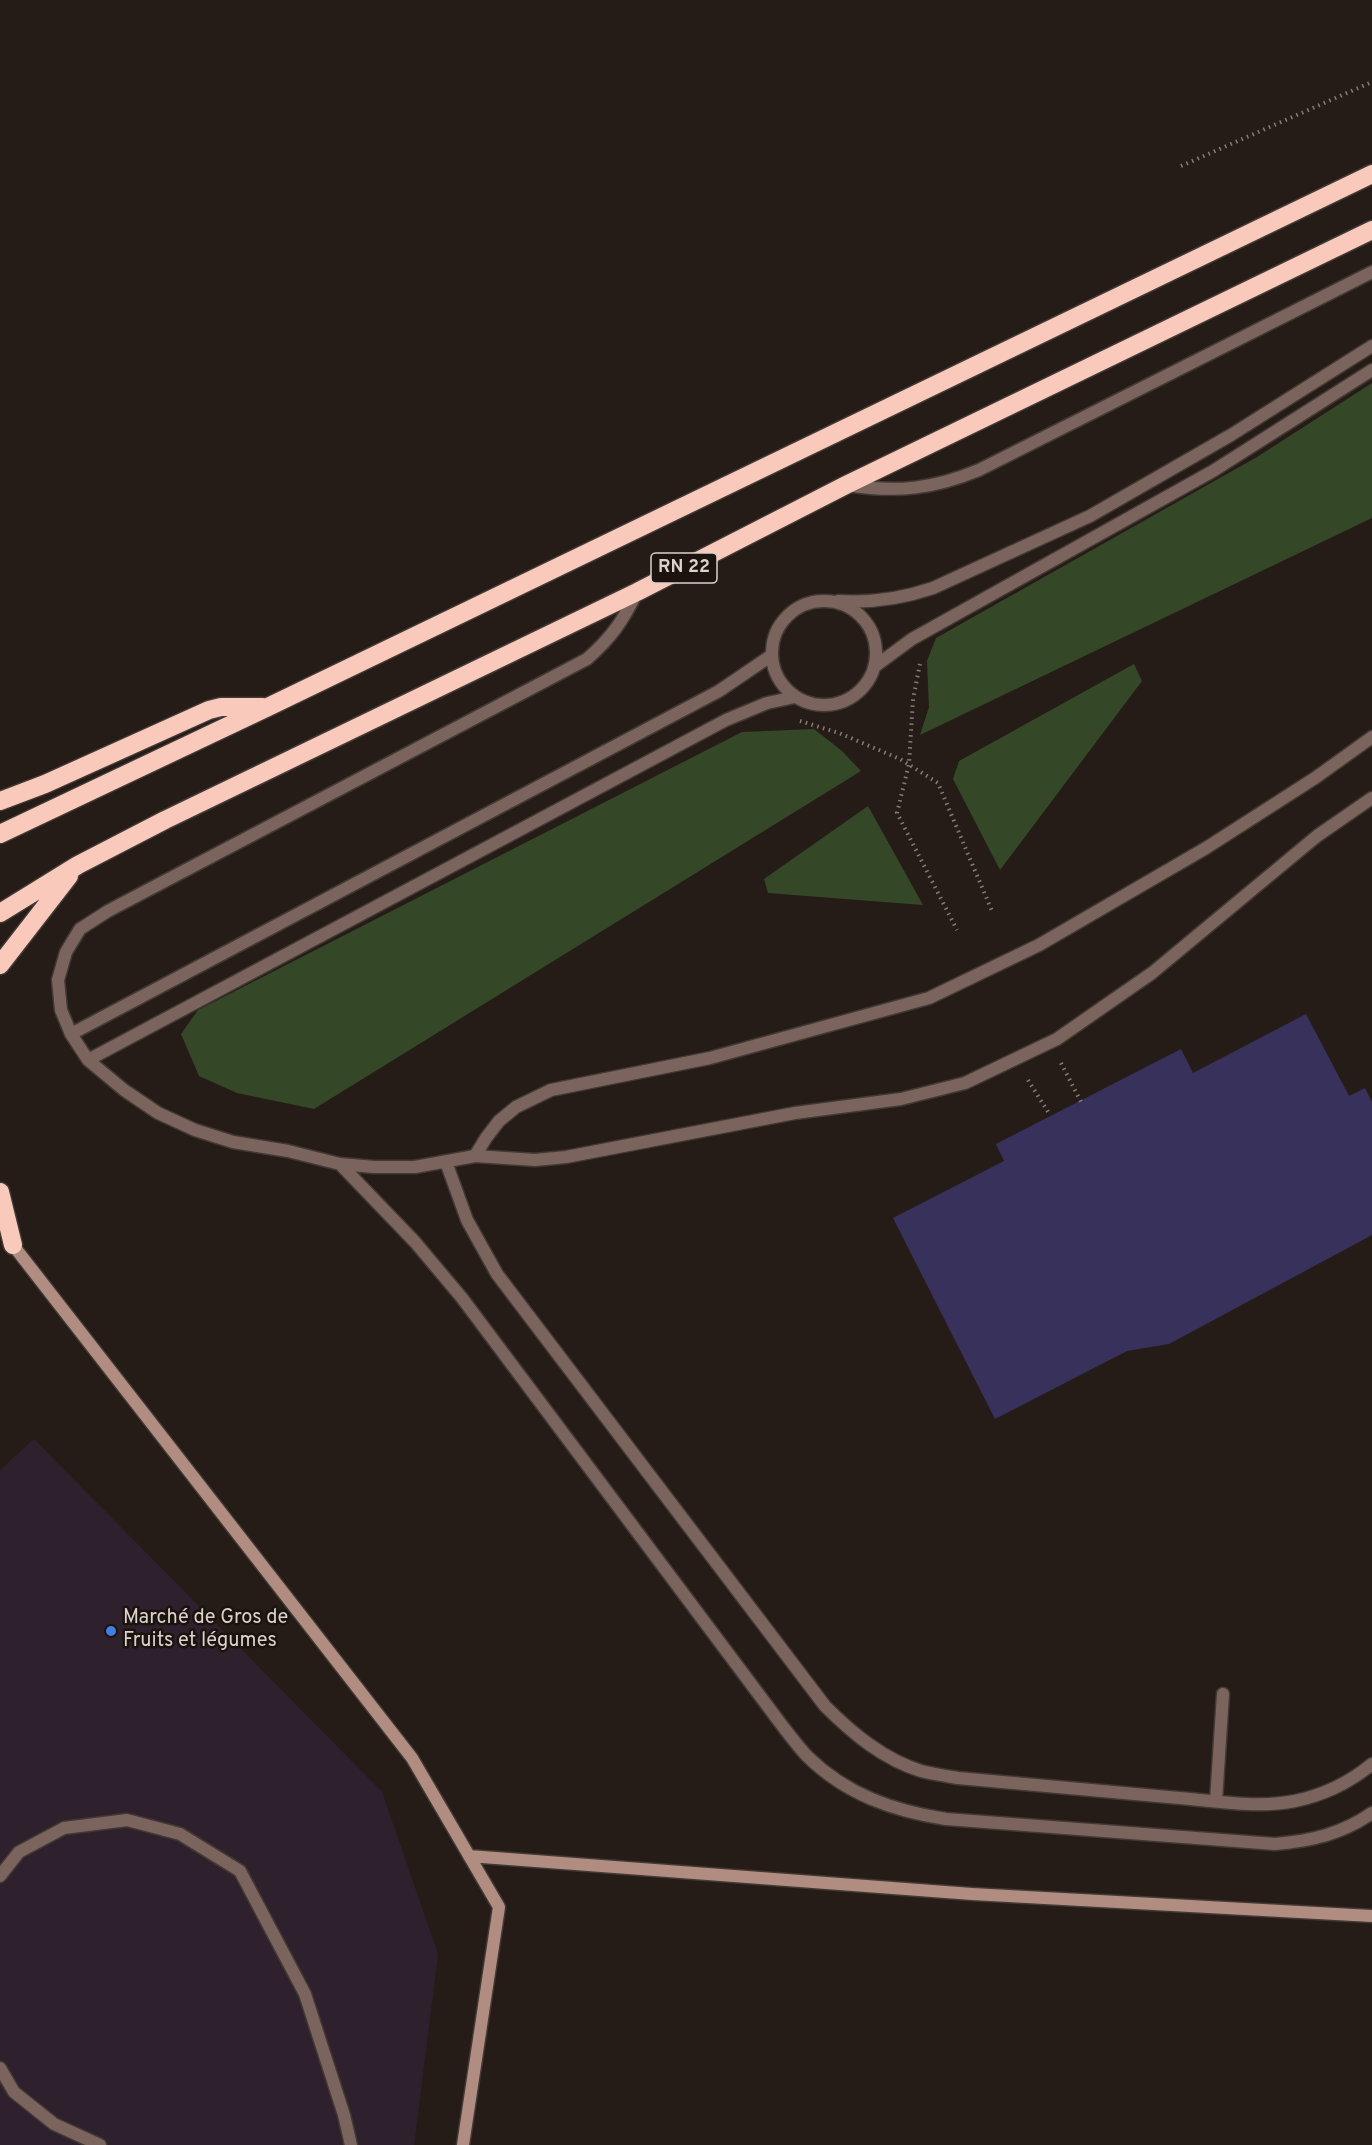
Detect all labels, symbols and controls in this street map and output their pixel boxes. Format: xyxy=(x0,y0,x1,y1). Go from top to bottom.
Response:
road number: RN 22 xyxy=(651,553,717,583)
place label: Marché de Gros de Fruits et légumes xyxy=(123,1607,288,1654)
marker: Marché de Gros de Fruits et légumes xyxy=(104,1624,118,1638)

